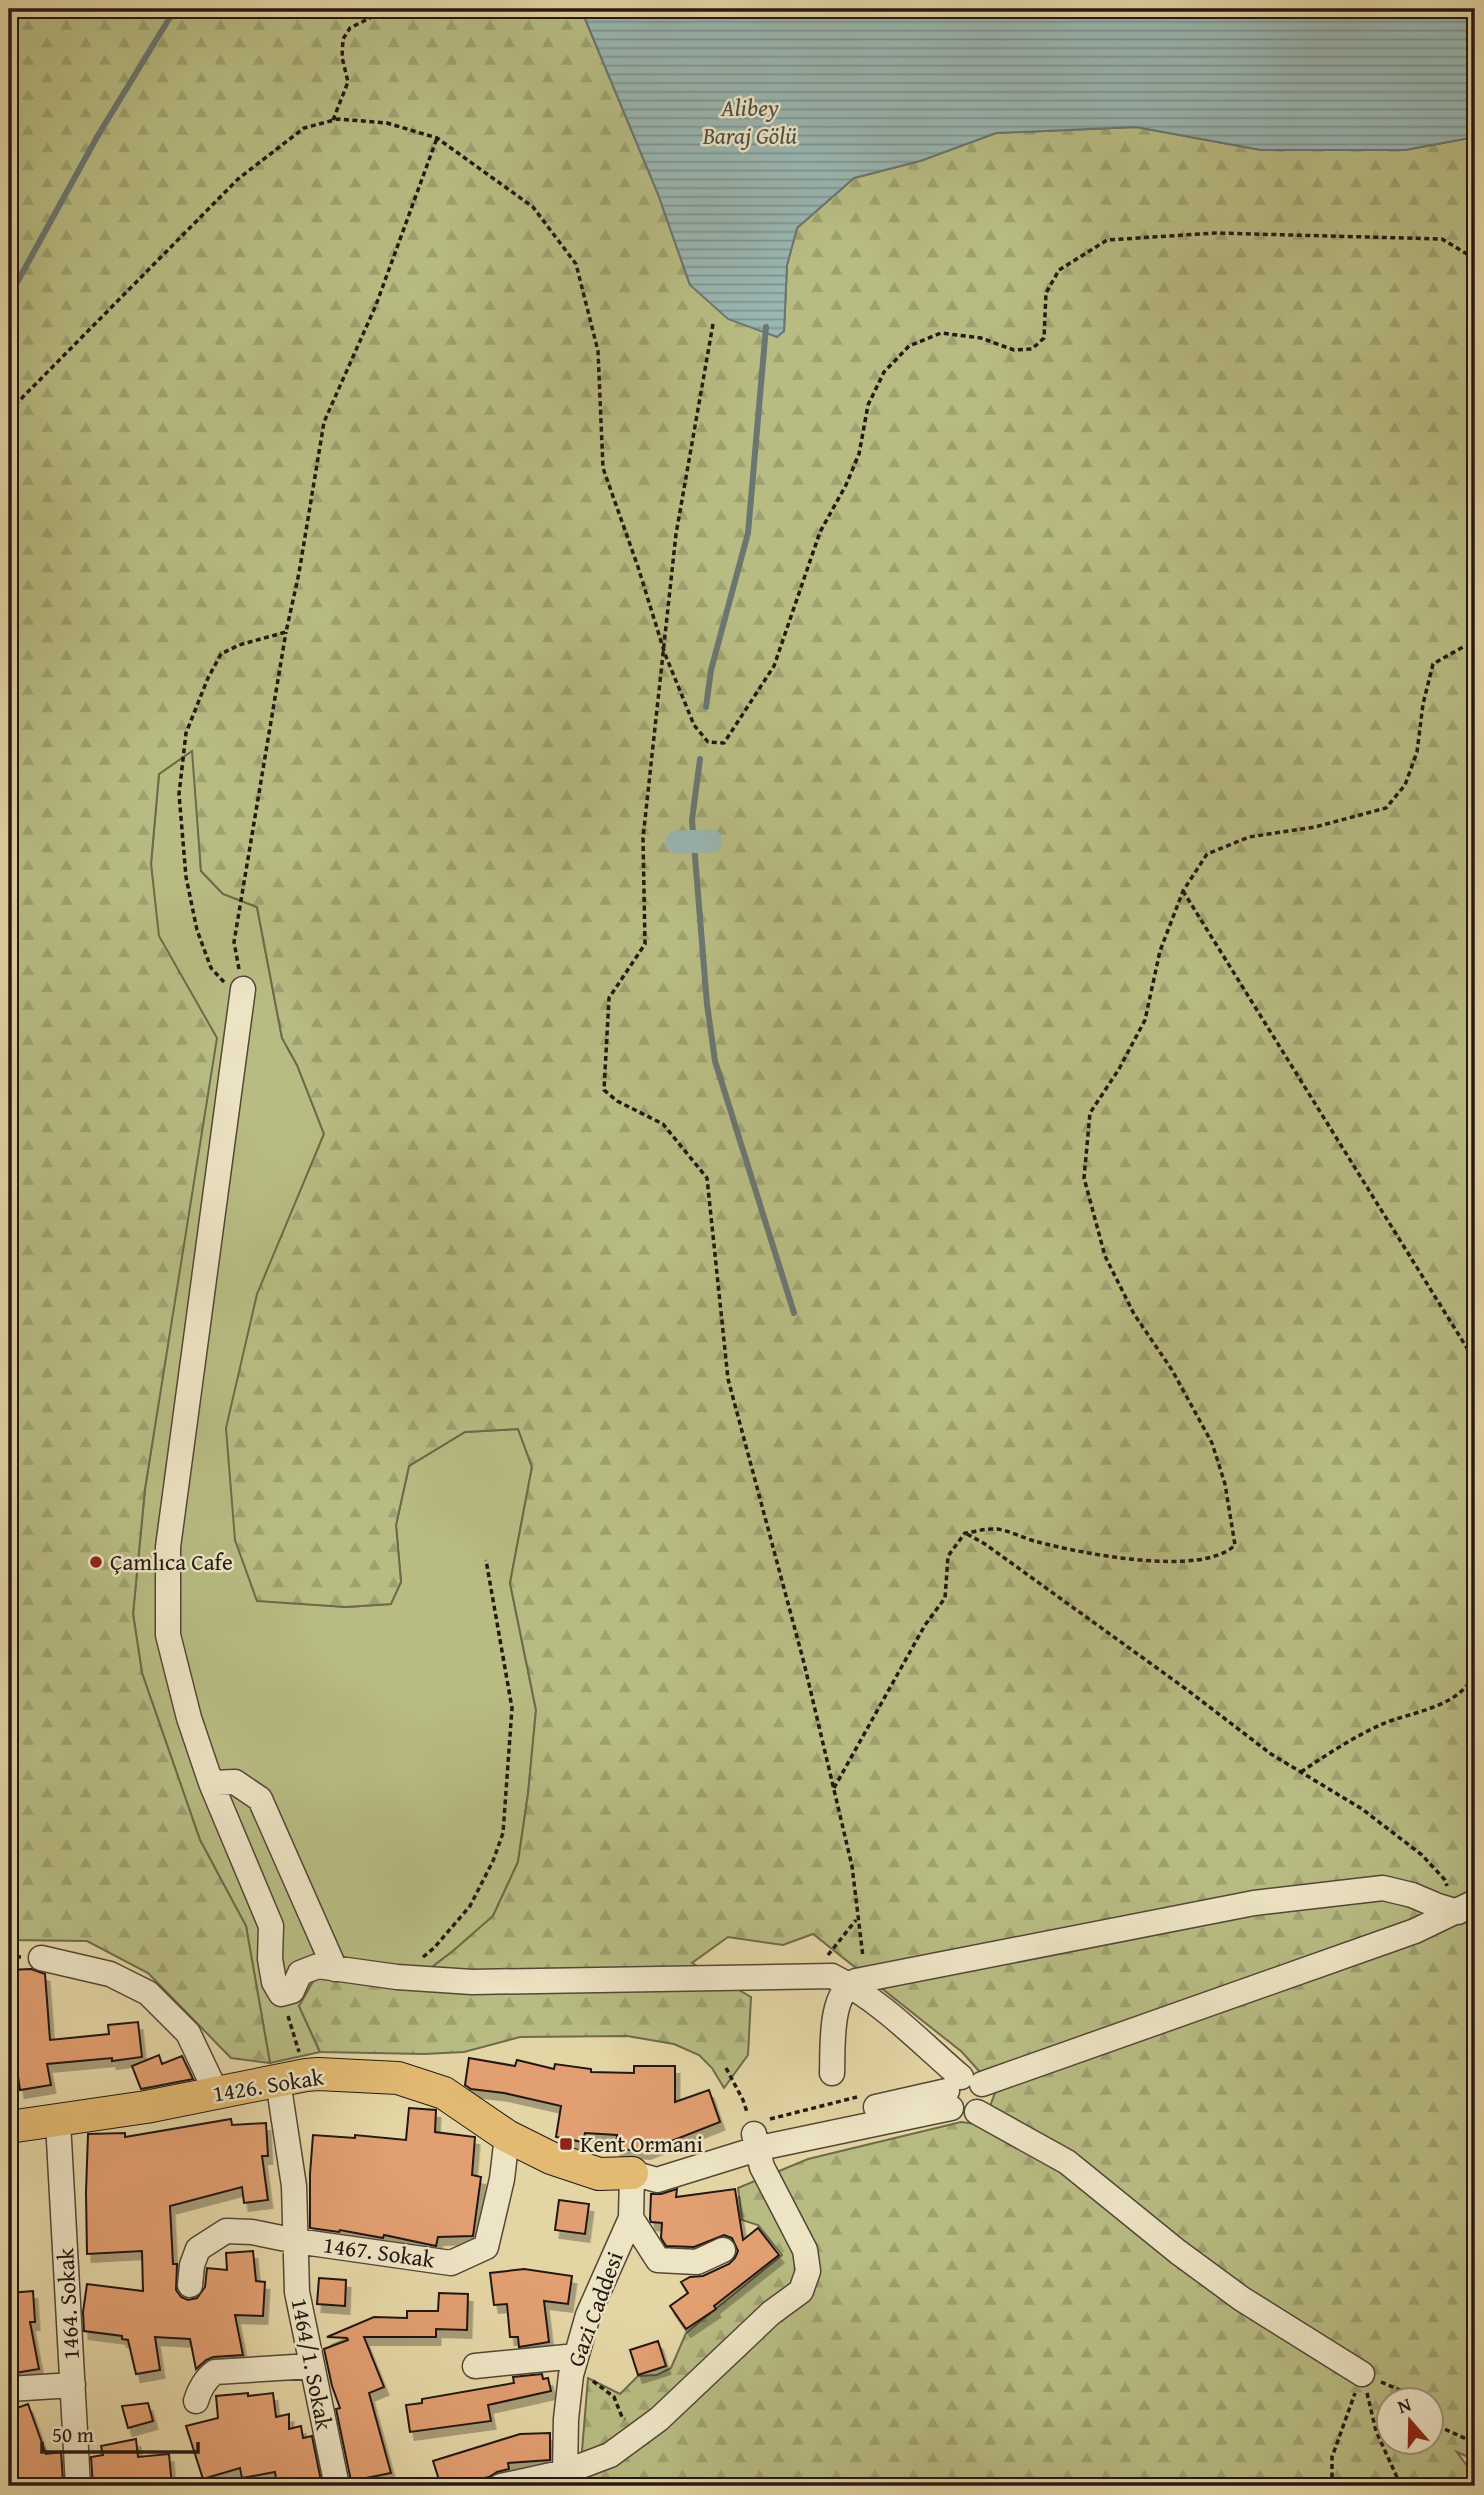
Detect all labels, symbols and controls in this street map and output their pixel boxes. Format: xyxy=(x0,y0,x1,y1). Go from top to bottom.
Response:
water label: Alibey Baraj Gölü xyxy=(702,90,797,153)
place label: Çamlıca Cafe xyxy=(110,1545,233,1578)
marker: Çamlıca Cafe xyxy=(88,1554,104,1570)
street label: 1426. Sokak xyxy=(210,2059,326,2110)
place label: Kent Ormani xyxy=(580,2127,703,2160)
marker: Kent Ormani xyxy=(558,2136,574,2152)
street label: 1467. Sokak xyxy=(321,2227,437,2276)
street label: 1464. Sokak xyxy=(48,2247,87,2361)
street label: Gazi Caddesi xyxy=(558,2247,631,2371)
street label: 1464/1. Sokak xyxy=(284,2295,342,2433)
north arrow xyxy=(1376,2386,1446,2456)
text: N xyxy=(1393,2390,1415,2420)
scale bar xyxy=(42,2411,198,2455)
text: 50 m xyxy=(52,2419,94,2450)

